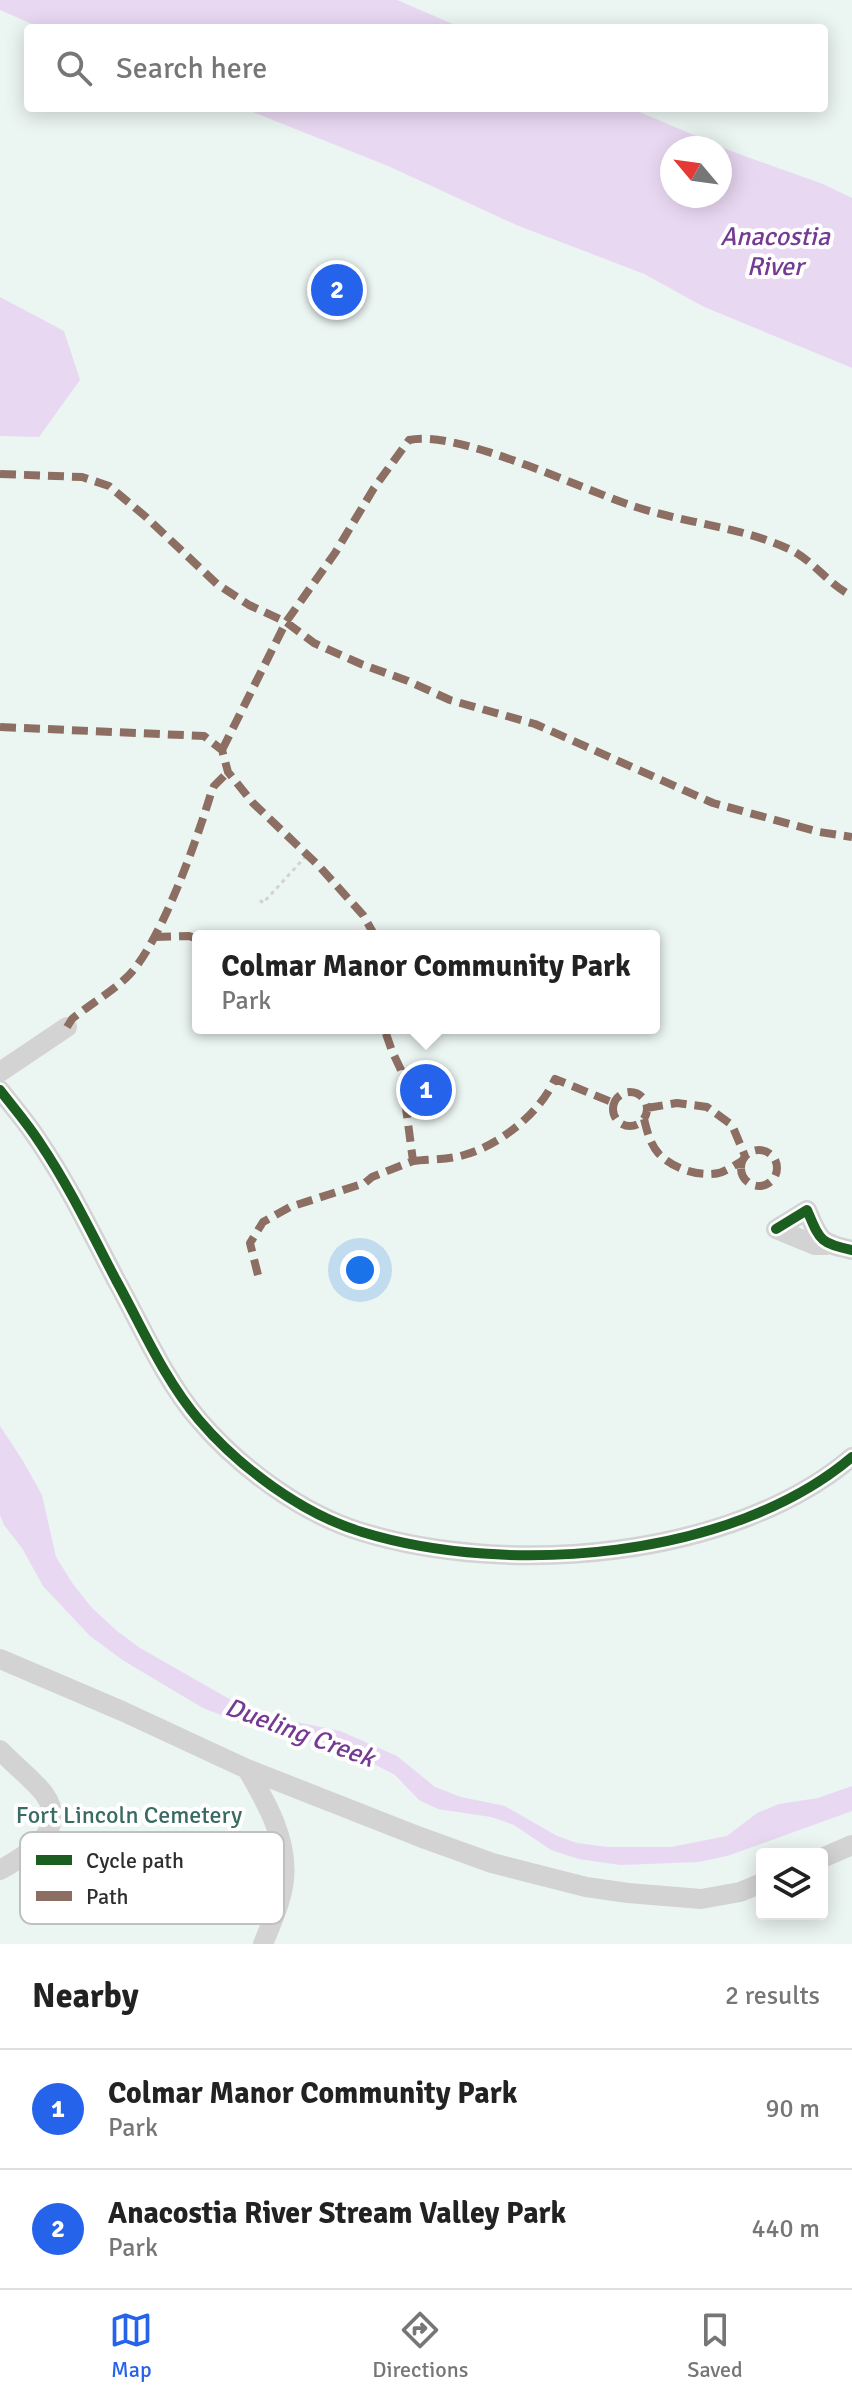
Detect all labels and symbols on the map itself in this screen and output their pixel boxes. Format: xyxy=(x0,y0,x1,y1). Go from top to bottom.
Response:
north arrow xyxy=(660,136,732,208)
water label: Anacostia River xyxy=(720,221,831,283)
pin: 2 xyxy=(311,260,363,320)
pin: 1 xyxy=(400,1060,452,1120)
your location xyxy=(340,1250,380,1290)
water label: Dueling Creek xyxy=(221,1691,380,1775)
park label: Fort Lincoln Cemetery xyxy=(16,1800,242,1830)
legend xyxy=(20,1832,284,1924)
text: Cycle path xyxy=(86,1847,184,1874)
text: Path xyxy=(86,1883,129,1910)

